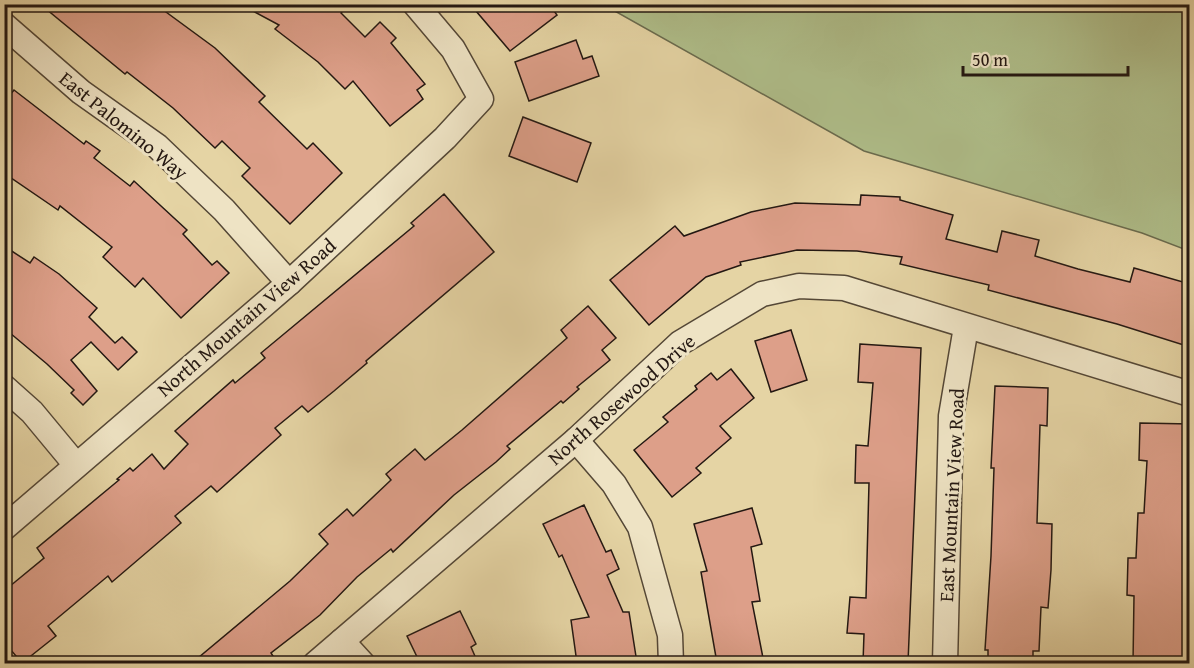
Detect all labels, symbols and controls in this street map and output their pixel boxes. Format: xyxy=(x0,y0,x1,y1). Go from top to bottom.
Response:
scale bar xyxy=(963,39,1128,77)
text: 50 m xyxy=(972,46,1008,73)
street label: East Palomino Way xyxy=(53,64,195,186)
street label: North Mountain View Road xyxy=(150,231,342,403)
street label: North Rosewood Drive xyxy=(541,327,701,471)
street label: East Mountain View Road xyxy=(931,387,971,603)

